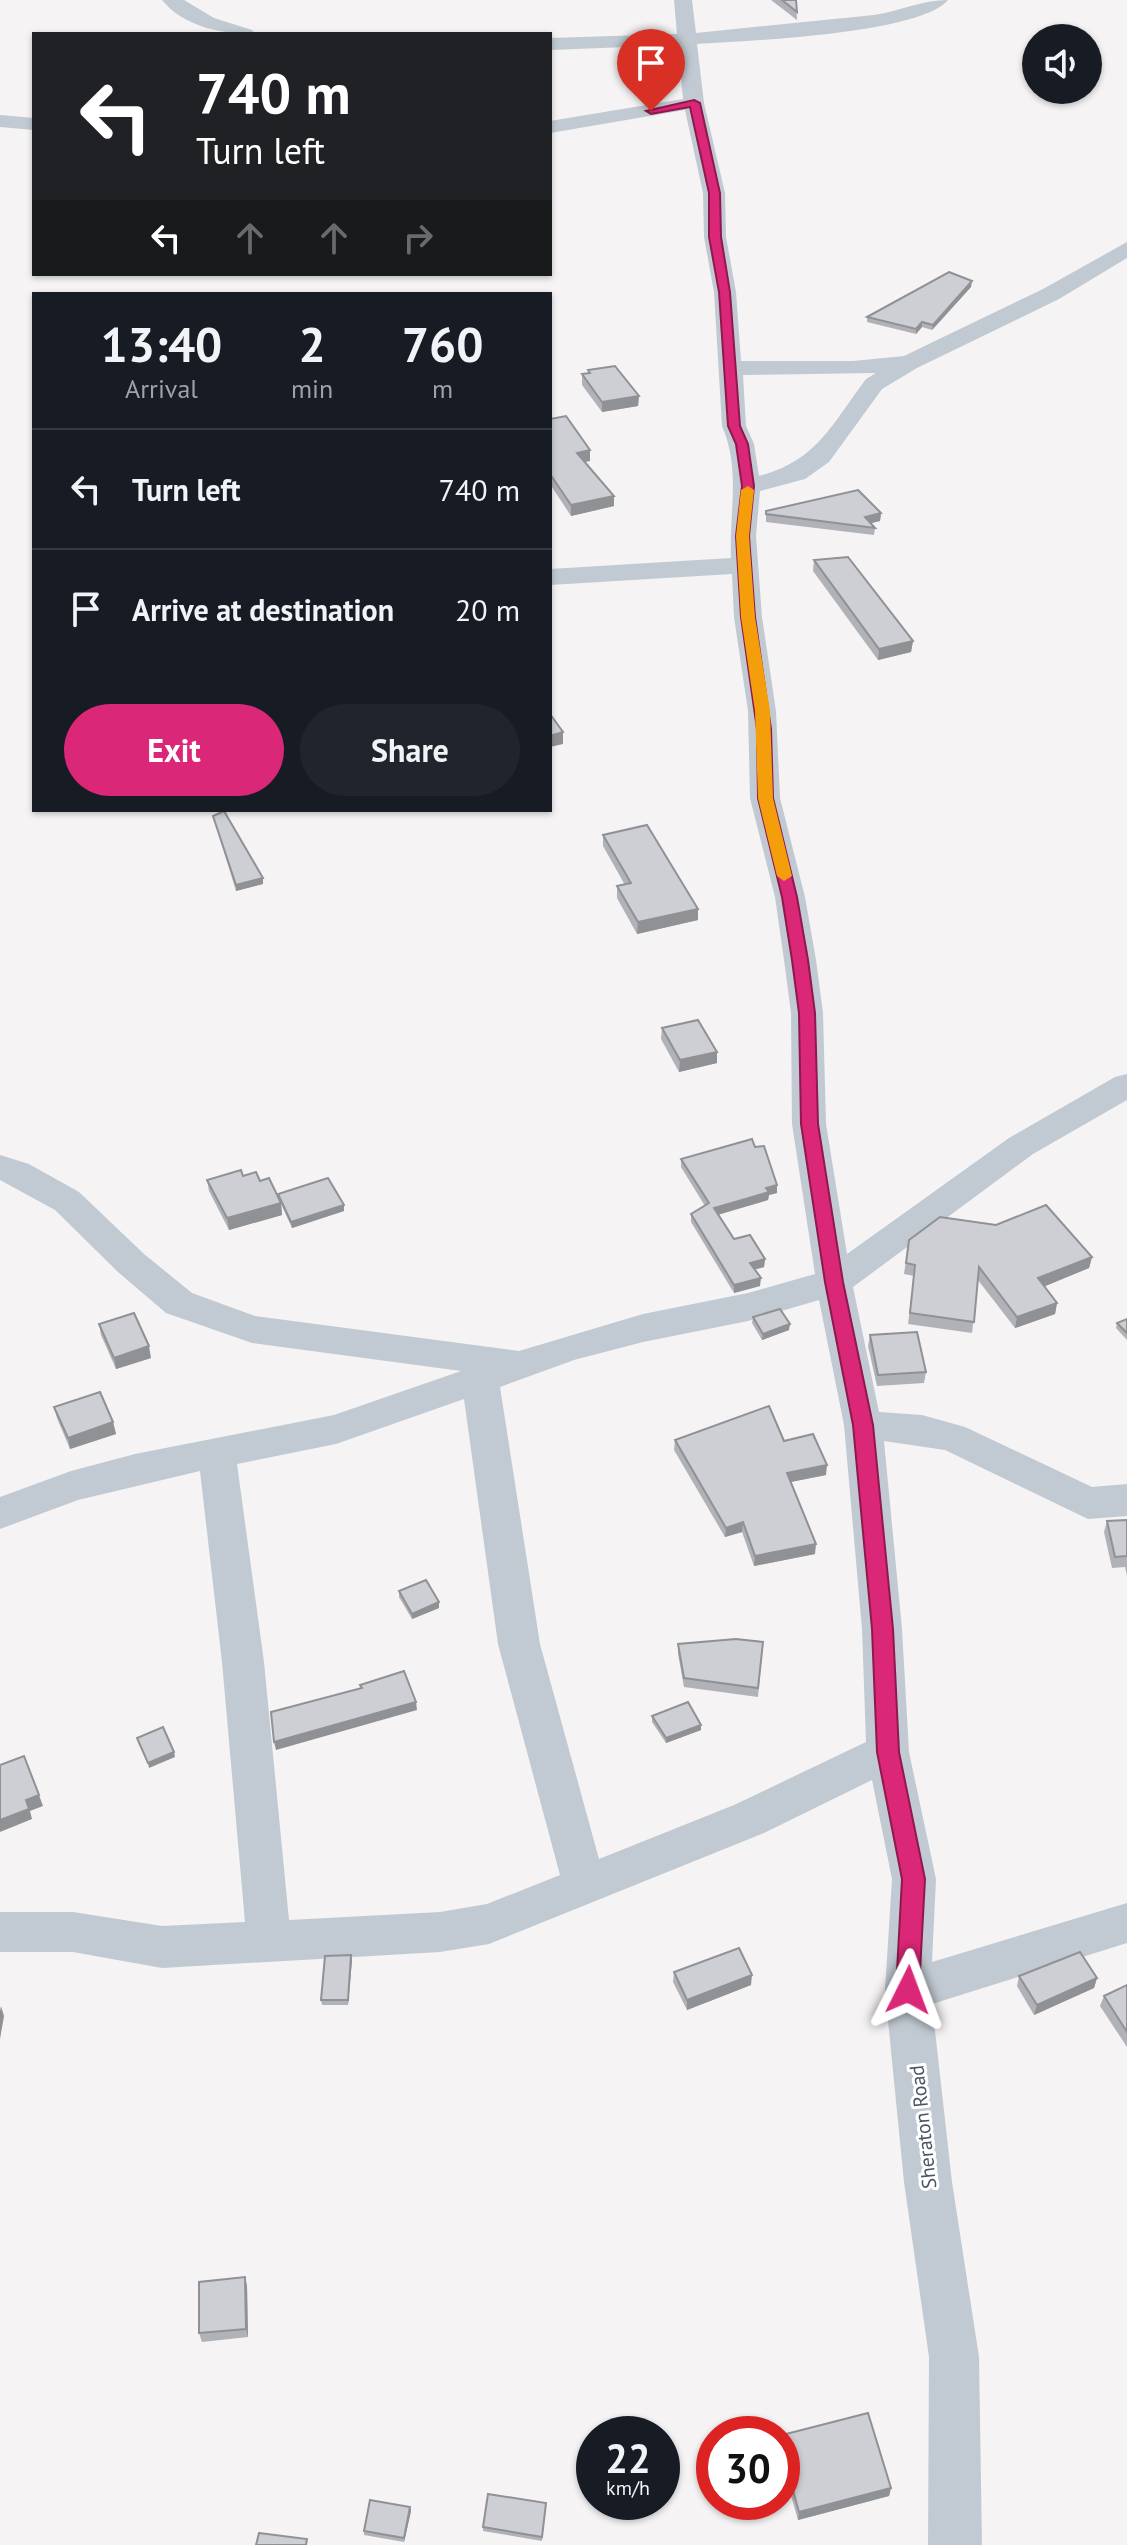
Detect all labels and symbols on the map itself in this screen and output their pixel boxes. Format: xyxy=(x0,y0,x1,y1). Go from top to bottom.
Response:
pin xyxy=(617,29,685,111)
position arrow xyxy=(866,1948,950,2032)
street label: Sheraton Road xyxy=(904,2064,942,2190)
speed limit sign: 30 xyxy=(696,2416,800,2520)

